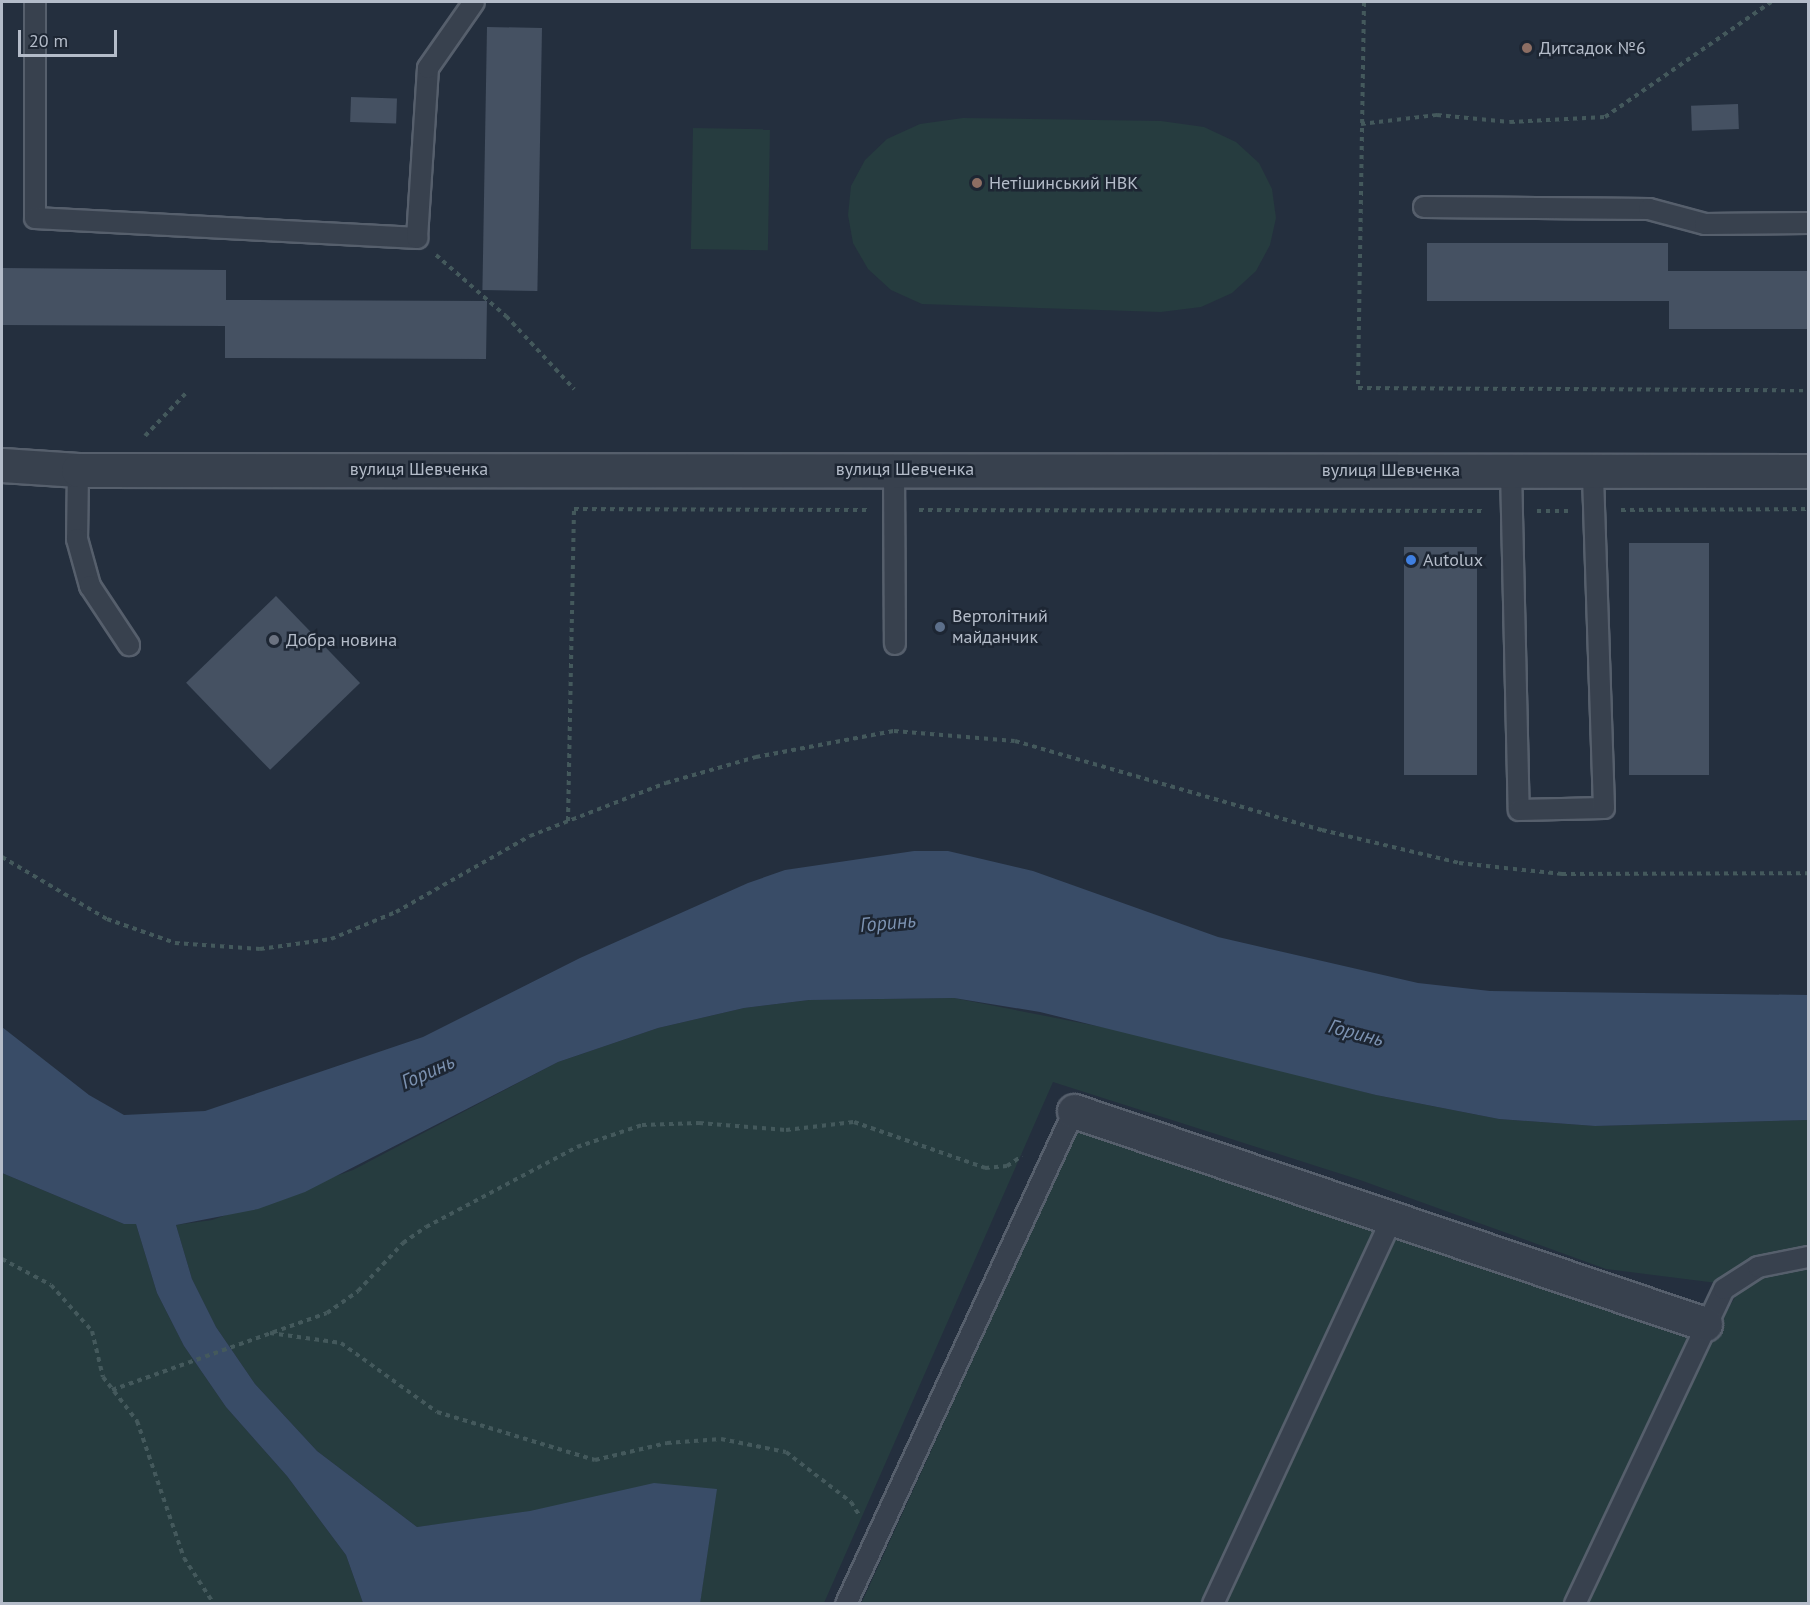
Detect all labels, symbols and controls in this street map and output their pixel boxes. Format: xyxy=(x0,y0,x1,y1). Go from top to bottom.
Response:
scale bar xyxy=(21,18,120,56)
text: 20 m xyxy=(29,29,68,52)
place label: Дитсадок №6 xyxy=(1539,37,1646,59)
marker: Дитсадок №6 xyxy=(1520,41,1534,55)
place label: Нетішинський НВК xyxy=(989,172,1138,194)
marker: Нетішинський НВК xyxy=(970,176,984,190)
street label: вулиця Шевченка xyxy=(350,458,488,480)
street label: вулиця Шевченка xyxy=(836,458,974,480)
street label: вулиця Шевченка xyxy=(1322,459,1460,481)
place label: Autolux xyxy=(1423,549,1483,571)
marker: Autolux xyxy=(1404,553,1418,567)
place label: Вертолітний майданчик xyxy=(952,606,1048,648)
marker: Вертолітний майданчик xyxy=(933,620,947,634)
place label: Добра новина xyxy=(286,629,397,651)
marker: Добра новина xyxy=(267,633,281,647)
water label: Горинь xyxy=(859,909,917,937)
water label: Горинь xyxy=(1326,1014,1386,1052)
water label: Горинь xyxy=(397,1050,459,1094)

